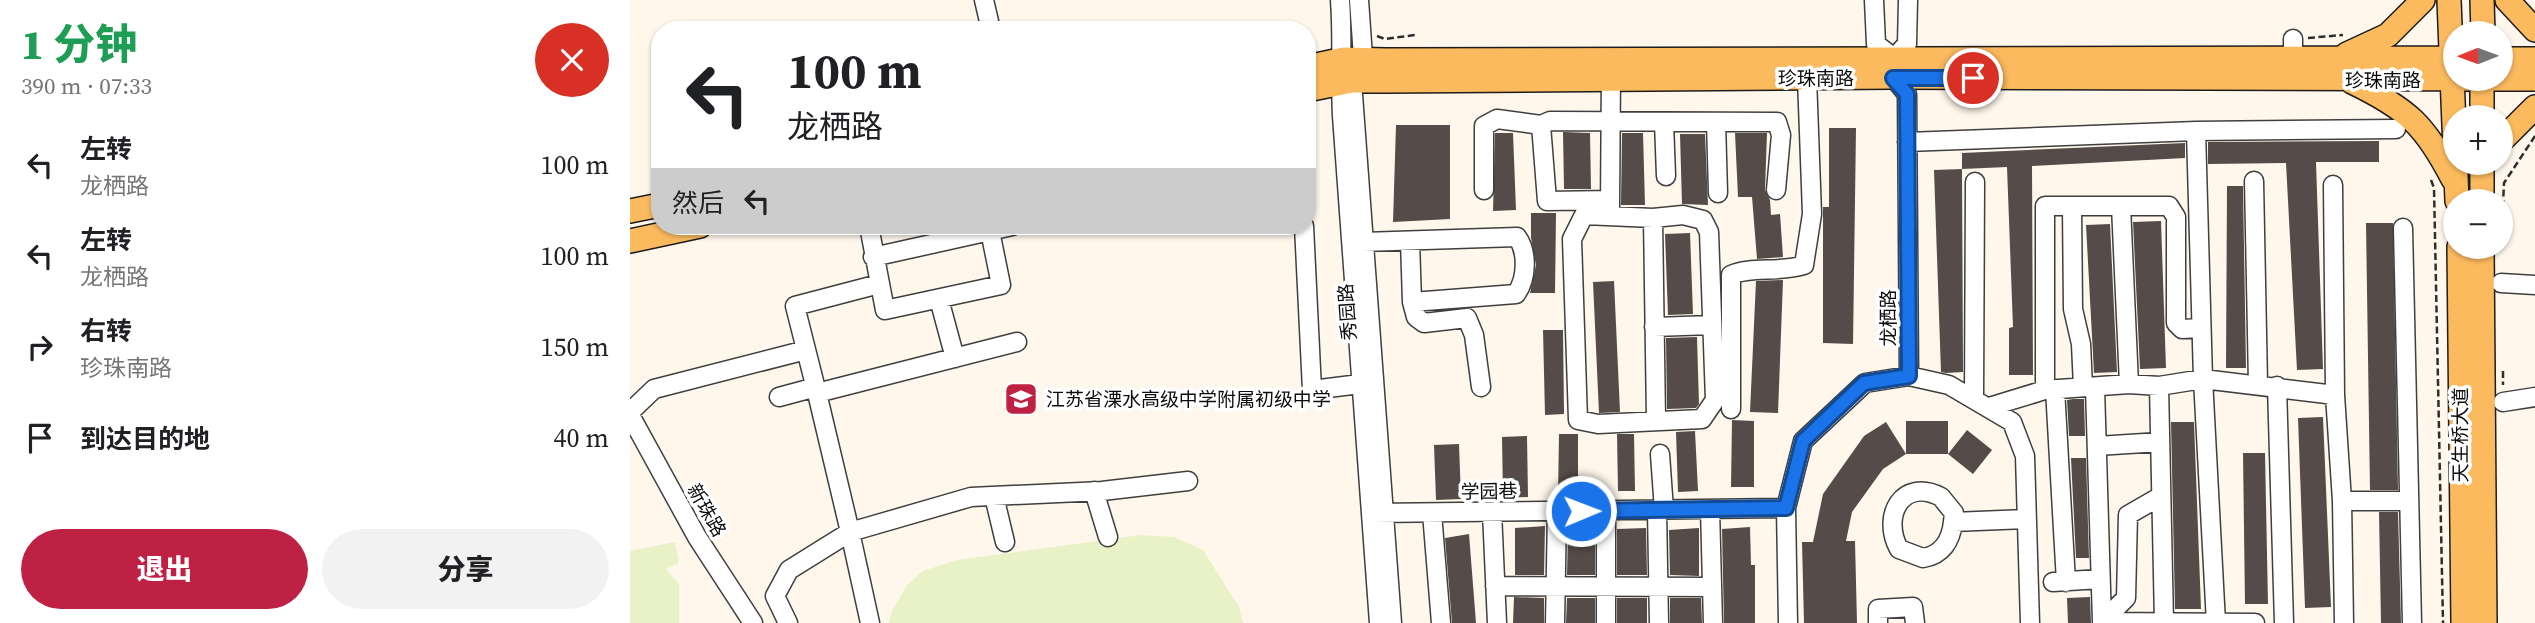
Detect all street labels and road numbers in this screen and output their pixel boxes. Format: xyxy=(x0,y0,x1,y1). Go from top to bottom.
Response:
street label: 珍珠南路 xyxy=(1778,65,1854,91)
street label: 珍珠南路 xyxy=(2345,67,2421,93)
street label: 秀园路 xyxy=(1332,283,1362,341)
street label: 龙栖路 xyxy=(1875,289,1901,347)
street label: 天生桥大道 xyxy=(2447,387,2473,483)
street label: 学园巷 xyxy=(1460,478,1518,504)
street label: 新珠路 xyxy=(681,479,733,541)

